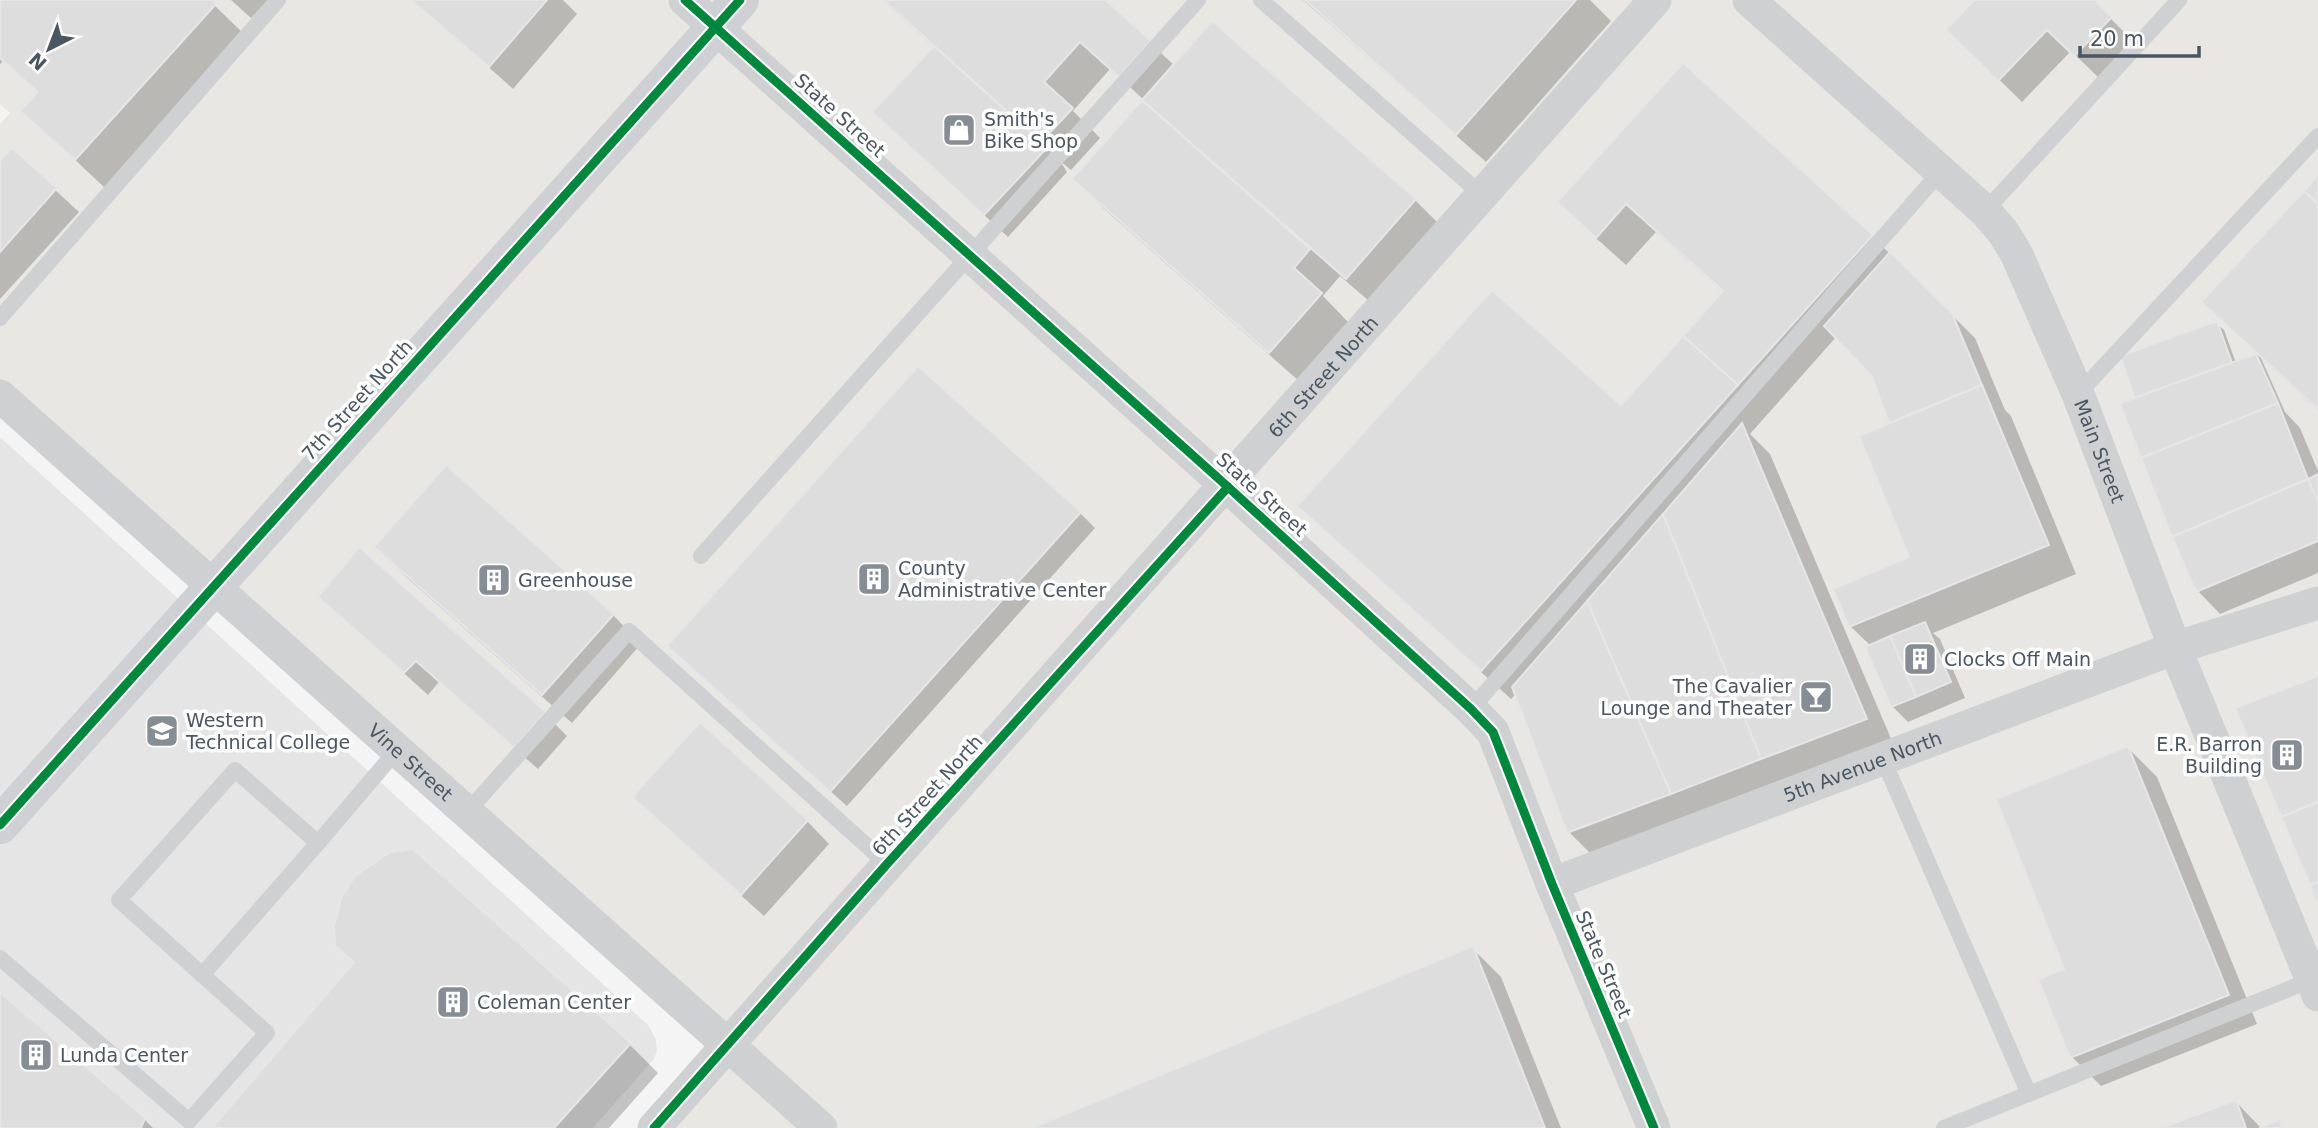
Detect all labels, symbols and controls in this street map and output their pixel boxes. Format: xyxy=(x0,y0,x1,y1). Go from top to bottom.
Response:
north arrow xyxy=(14,14,84,84)
scale bar xyxy=(2080,14,2199,58)
text: 20 m xyxy=(2090,27,2144,51)
text: N xyxy=(24,48,51,75)
street label: State Street xyxy=(790,69,890,161)
place label: Smith's Bike Shop xyxy=(984,108,1078,152)
shop icon: Smith's Bike Shop xyxy=(940,111,978,149)
street label: 6th Street North xyxy=(1264,312,1383,442)
street label: 7th Street North xyxy=(297,335,417,465)
street label: Main Street xyxy=(2070,396,2130,506)
street label: State Street xyxy=(1212,448,1312,540)
place label: County Administrative Center xyxy=(898,557,1106,601)
building icon: County Administrative Center xyxy=(855,560,893,598)
building icon: Greenhouse xyxy=(475,561,513,599)
place label: Greenhouse xyxy=(518,569,633,591)
building icon: Clocks Off Main xyxy=(1901,640,1939,678)
place label: Clocks Off Main xyxy=(1944,648,2091,670)
place label: The Cavalier Lounge and Theater xyxy=(1601,675,1792,719)
bar icon: The Cavalier Lounge and Theater xyxy=(1797,678,1835,716)
place label: Western Technical College xyxy=(185,709,350,753)
school or university icon: Western Technical College xyxy=(143,712,181,750)
street label: Vine Street xyxy=(364,719,457,805)
street label: 5th Avenue North xyxy=(1780,726,1945,806)
street label: 6th Street North xyxy=(867,730,987,860)
place label: E.R. Barron Building xyxy=(2156,733,2262,777)
building icon: E.R. Barron Building xyxy=(2268,736,2306,774)
street label: State Street xyxy=(1572,907,1636,1021)
building icon: Coleman Center xyxy=(434,983,472,1021)
place label: Coleman Center xyxy=(477,991,631,1013)
building icon: Lunda Center xyxy=(17,1036,55,1074)
place label: Lunda Center xyxy=(60,1044,188,1066)

